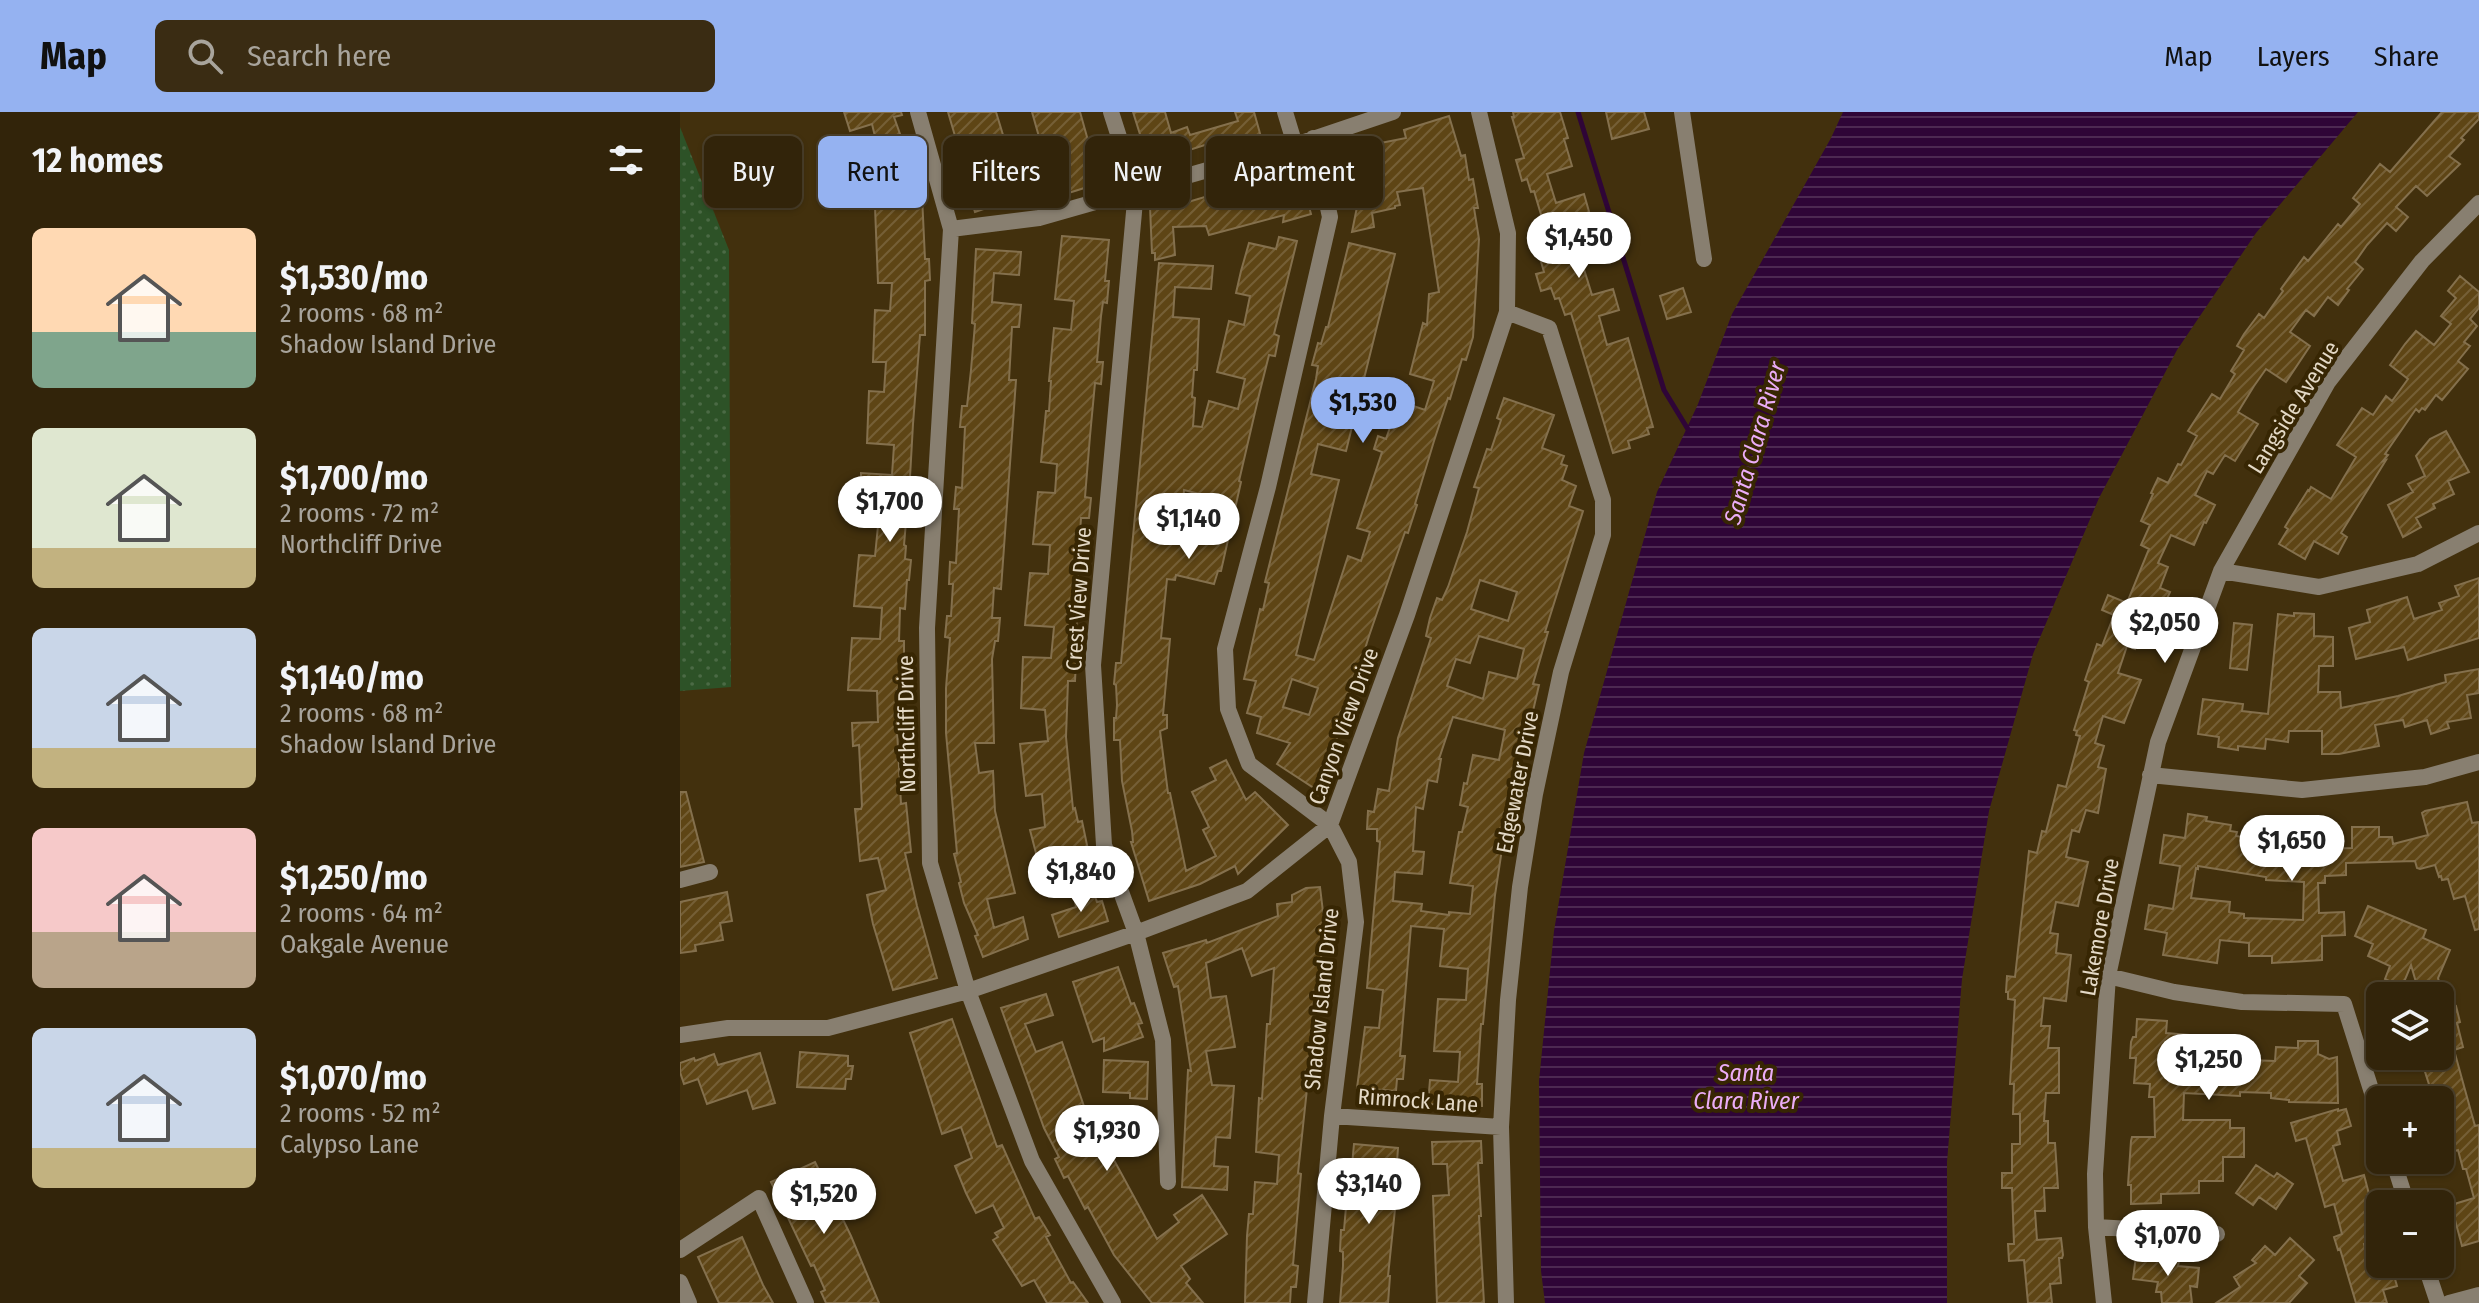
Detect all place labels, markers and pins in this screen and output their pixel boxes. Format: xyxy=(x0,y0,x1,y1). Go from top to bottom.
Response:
pin: $1,450 xyxy=(1514,212,1644,280)
pin: $1,530 xyxy=(1298,377,1428,445)
pin: $1,700 xyxy=(825,476,955,544)
pin: $1,140 xyxy=(1124,493,1254,561)
pin: $2,050 xyxy=(2100,597,2230,665)
pin: $1,650 xyxy=(2227,815,2357,883)
pin: $1,840 xyxy=(1016,846,1146,914)
pin: $1,250 xyxy=(2144,1034,2274,1102)
pin: $1,930 xyxy=(1042,1105,1172,1173)
pin: $3,140 xyxy=(1304,1158,1434,1226)
pin: $1,520 xyxy=(759,1168,889,1236)
pin: $1,070 xyxy=(2103,1210,2233,1278)

